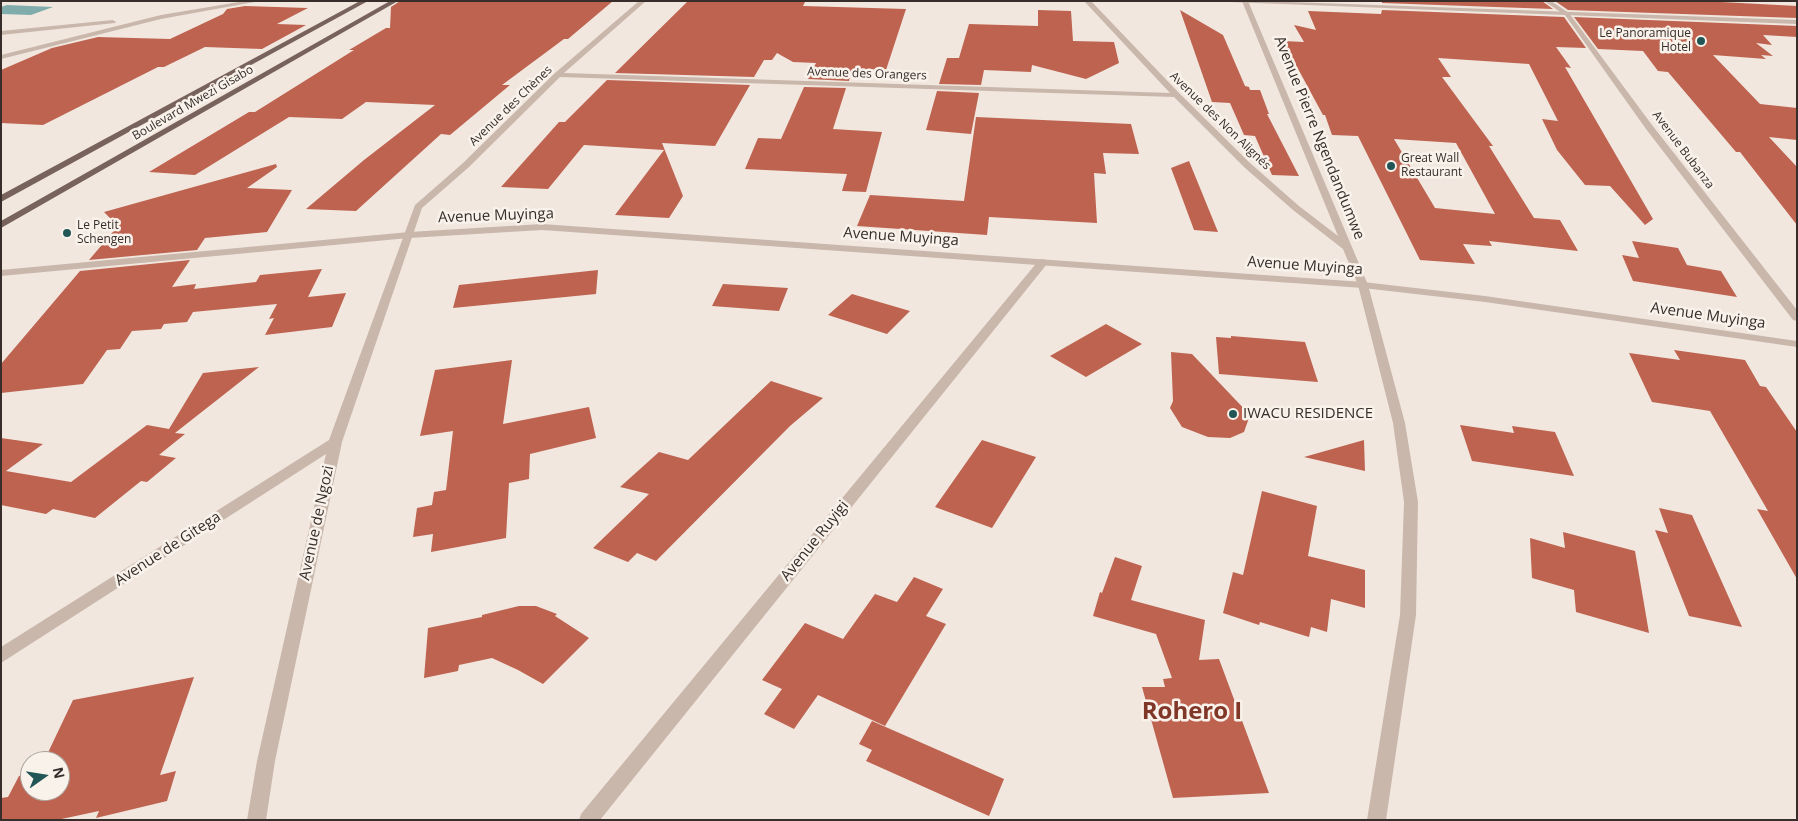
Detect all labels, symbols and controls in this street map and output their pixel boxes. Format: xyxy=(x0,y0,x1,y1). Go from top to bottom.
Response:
place label: Le Panoramique Hotel xyxy=(1599,27,1691,55)
street label: Avenue Pierre Ngendandumwe xyxy=(1270,34,1368,242)
marker: Le Panoramique Hotel xyxy=(1695,35,1707,47)
street label: Boulevard Mwezi Gisabo xyxy=(130,62,256,144)
street label: Avenue des Chènes xyxy=(467,63,555,149)
street label: Avenue des Orangers xyxy=(807,65,927,83)
street label: Avenue des Non Alignés xyxy=(1167,69,1273,173)
street label: Avenue Bubanza xyxy=(1649,108,1717,192)
place label: Great Wall Restaurant xyxy=(1401,152,1462,180)
marker: Great Wall Restaurant xyxy=(1385,160,1397,172)
street label: Avenue Muyinga xyxy=(438,205,554,227)
place label: Le Petit Schengen xyxy=(77,219,131,247)
street label: Avenue Muyinga xyxy=(843,224,959,250)
marker: Le Petit Schengen xyxy=(61,227,73,239)
street label: Avenue Muyinga xyxy=(1247,253,1363,279)
street label: Avenue Muyinga xyxy=(1649,299,1767,333)
place label: IWACU RESIDENCE xyxy=(1243,405,1373,423)
marker: IWACU RESIDENCE xyxy=(1227,408,1239,420)
street label: Avenue de Ngozi xyxy=(296,464,338,582)
street label: Avenue Ruyigi xyxy=(777,497,853,585)
street label: Avenue de Gitega xyxy=(112,508,224,590)
district label: Rohero I xyxy=(1142,698,1242,726)
north arrow xyxy=(20,751,70,801)
text: N xyxy=(49,765,70,780)

